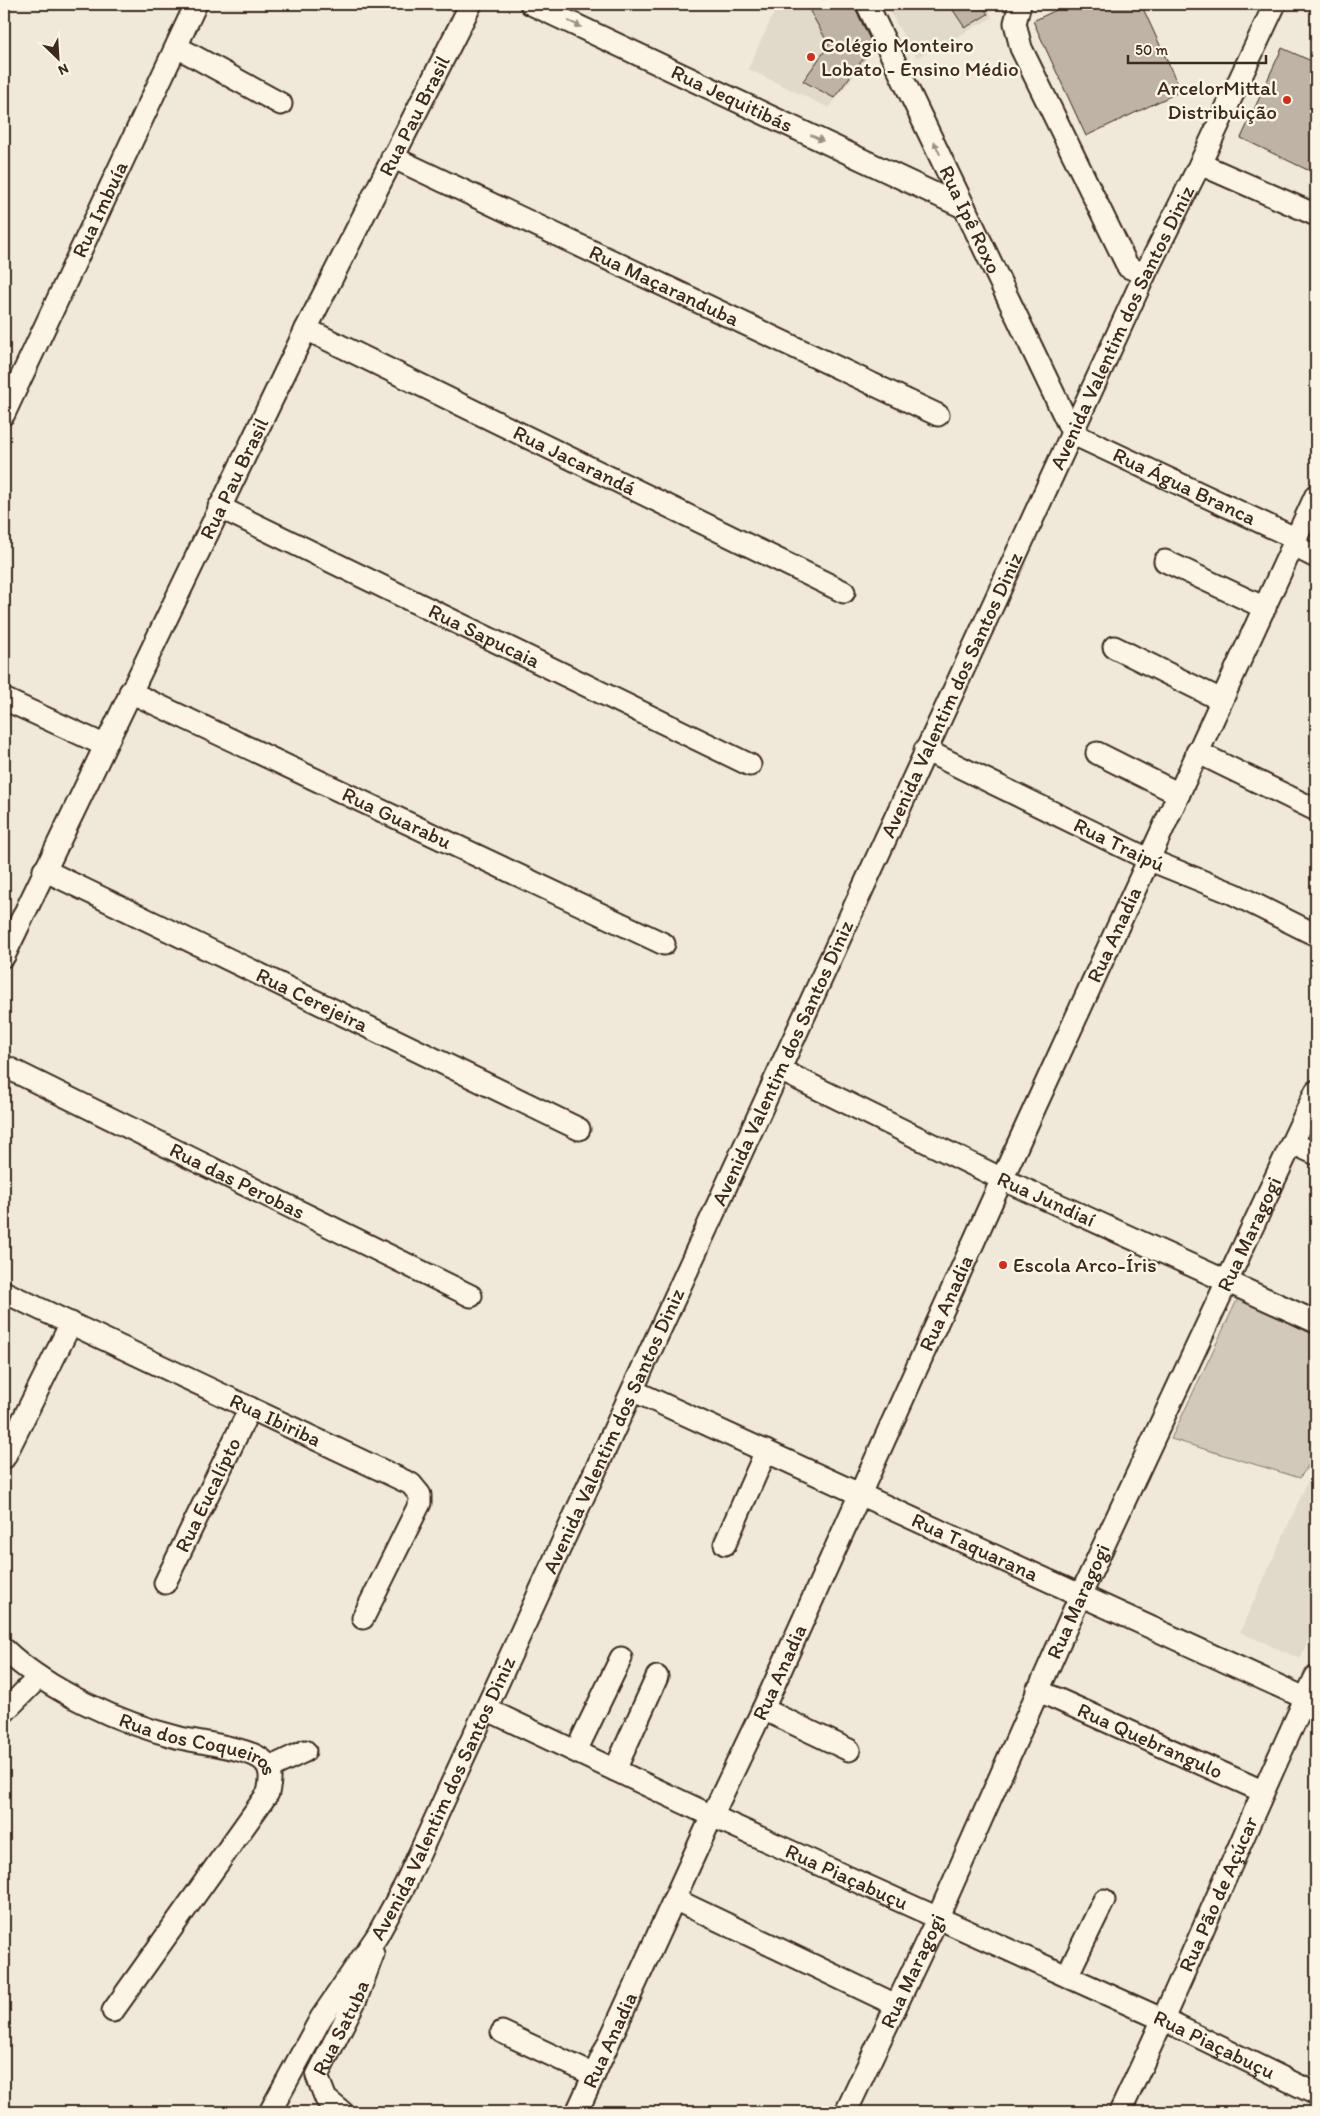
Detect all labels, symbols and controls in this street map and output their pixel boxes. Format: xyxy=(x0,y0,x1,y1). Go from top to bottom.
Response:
one-way arrow xyxy=(568,21,582,29)
north arrow xyxy=(32,32,82,82)
place label: Colégio Monteiro Lobato - Ensino Médio xyxy=(821,32,1019,81)
scale bar xyxy=(1128,32,1265,64)
text: 50 m xyxy=(1135,41,1168,59)
street label: Rua Pau Brasil xyxy=(373,51,455,180)
marker: Colégio Monteiro Lobato - Ensino Médio xyxy=(805,51,817,63)
street label: Rua Jequitibás xyxy=(667,59,797,137)
text: N xyxy=(55,60,71,79)
place label: ArcelorMittal Distribuição xyxy=(1157,75,1277,124)
marker: ArcelorMittal Distribuição xyxy=(1281,94,1293,106)
one-way arrow xyxy=(810,134,824,142)
one-way arrow xyxy=(932,141,940,155)
street label: Rua Imbuía xyxy=(66,157,133,261)
street label: Rua Ipê Roxo xyxy=(934,161,1007,277)
street label: Avenida Valentim dos Santos Diniz xyxy=(1044,181,1199,473)
street label: Rua Maçaranduba xyxy=(585,239,743,331)
street label: Rua Pau Brasil xyxy=(194,413,273,543)
street label: Rua Jacarandá xyxy=(509,419,640,500)
street label: Rua Água Branca xyxy=(1109,442,1261,530)
street label: Avenida Valentim dos Santos Diniz xyxy=(875,548,1028,841)
street label: Rua Sapucaia xyxy=(425,598,544,673)
street label: Rua Guarabu xyxy=(338,781,456,854)
street label: Rua Traipú xyxy=(1070,812,1169,877)
street label: Rua Anadia xyxy=(1081,883,1146,986)
street label: Avenida Valentim dos Santos Diniz xyxy=(706,916,859,1209)
street label: Rua Cerejeira xyxy=(252,962,372,1037)
street label: Rua das Perobas xyxy=(166,1137,309,1224)
street label: Rua Jundiaí xyxy=(994,1166,1100,1232)
street label: Rua Maragogi xyxy=(1211,1173,1286,1295)
street label: Rua Anadia xyxy=(913,1251,978,1355)
place label: Escola Arco-Íris xyxy=(1013,1252,1157,1277)
marker: Escola Arco-Íris xyxy=(997,1259,1009,1271)
street label: Avenida Valentim dos Santos Diniz xyxy=(537,1284,690,1577)
street label: Rua Ibiriba xyxy=(226,1387,325,1452)
street label: Rua Eucalípto xyxy=(169,1433,246,1556)
street label: Rua Taquarana xyxy=(908,1507,1043,1586)
street label: Rua Maragogi xyxy=(1041,1539,1115,1663)
street label: Rua Anadia xyxy=(746,1620,812,1724)
street label: Avenida Valentim dos Santos Diniz xyxy=(364,1652,520,1944)
street label: Rua Quebrangulo xyxy=(1074,1697,1227,1784)
street label: Rua dos Coqueiros xyxy=(116,1706,283,1778)
street label: Rua Pão de Açúcar xyxy=(1173,1812,1263,1976)
street label: Rua Piaçabuçu xyxy=(782,1838,913,1915)
street label: Rua Maragogi xyxy=(874,1909,950,2032)
street label: Rua Satuba xyxy=(306,1977,374,2079)
street label: Rua Anadia xyxy=(577,1988,642,2092)
street label: Rua Piaçabuçu xyxy=(1150,2004,1280,2084)

